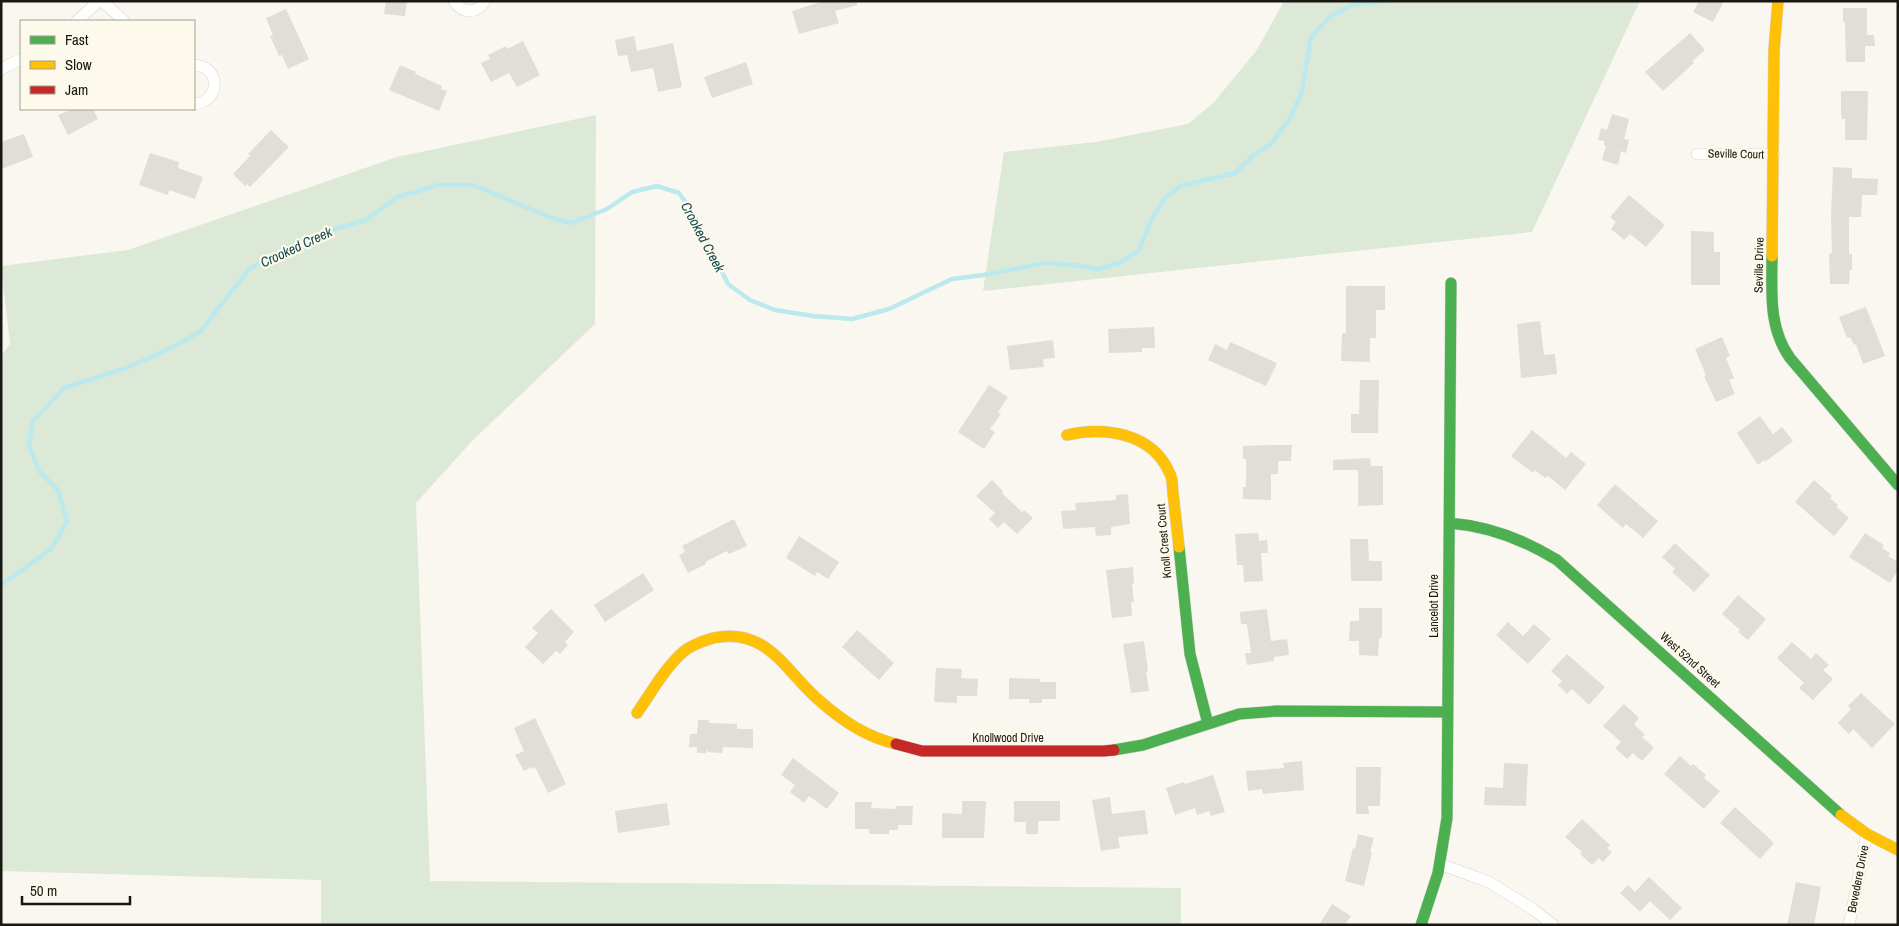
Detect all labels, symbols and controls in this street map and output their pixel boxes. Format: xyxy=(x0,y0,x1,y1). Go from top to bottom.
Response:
legend xyxy=(20,20,195,110)
text: Fast xyxy=(65,29,89,50)
text: Slow xyxy=(65,54,92,75)
text: Jam xyxy=(65,79,88,100)
street label: Seville Court xyxy=(1708,146,1765,162)
water label: Crooked Creek xyxy=(677,199,730,276)
water label: Crooked Creek xyxy=(257,222,336,271)
street label: Seville Drive xyxy=(1751,237,1767,293)
street label: Knoll Crest Court xyxy=(1153,503,1175,579)
street label: Lancelot Drive xyxy=(1426,574,1442,638)
street label: West 52nd Street xyxy=(1656,629,1724,691)
street label: Knollwood Drive xyxy=(972,730,1044,746)
street label: Bevedere Drive xyxy=(1844,844,1872,914)
scale bar xyxy=(22,874,130,906)
text: 50 m xyxy=(30,880,57,901)

